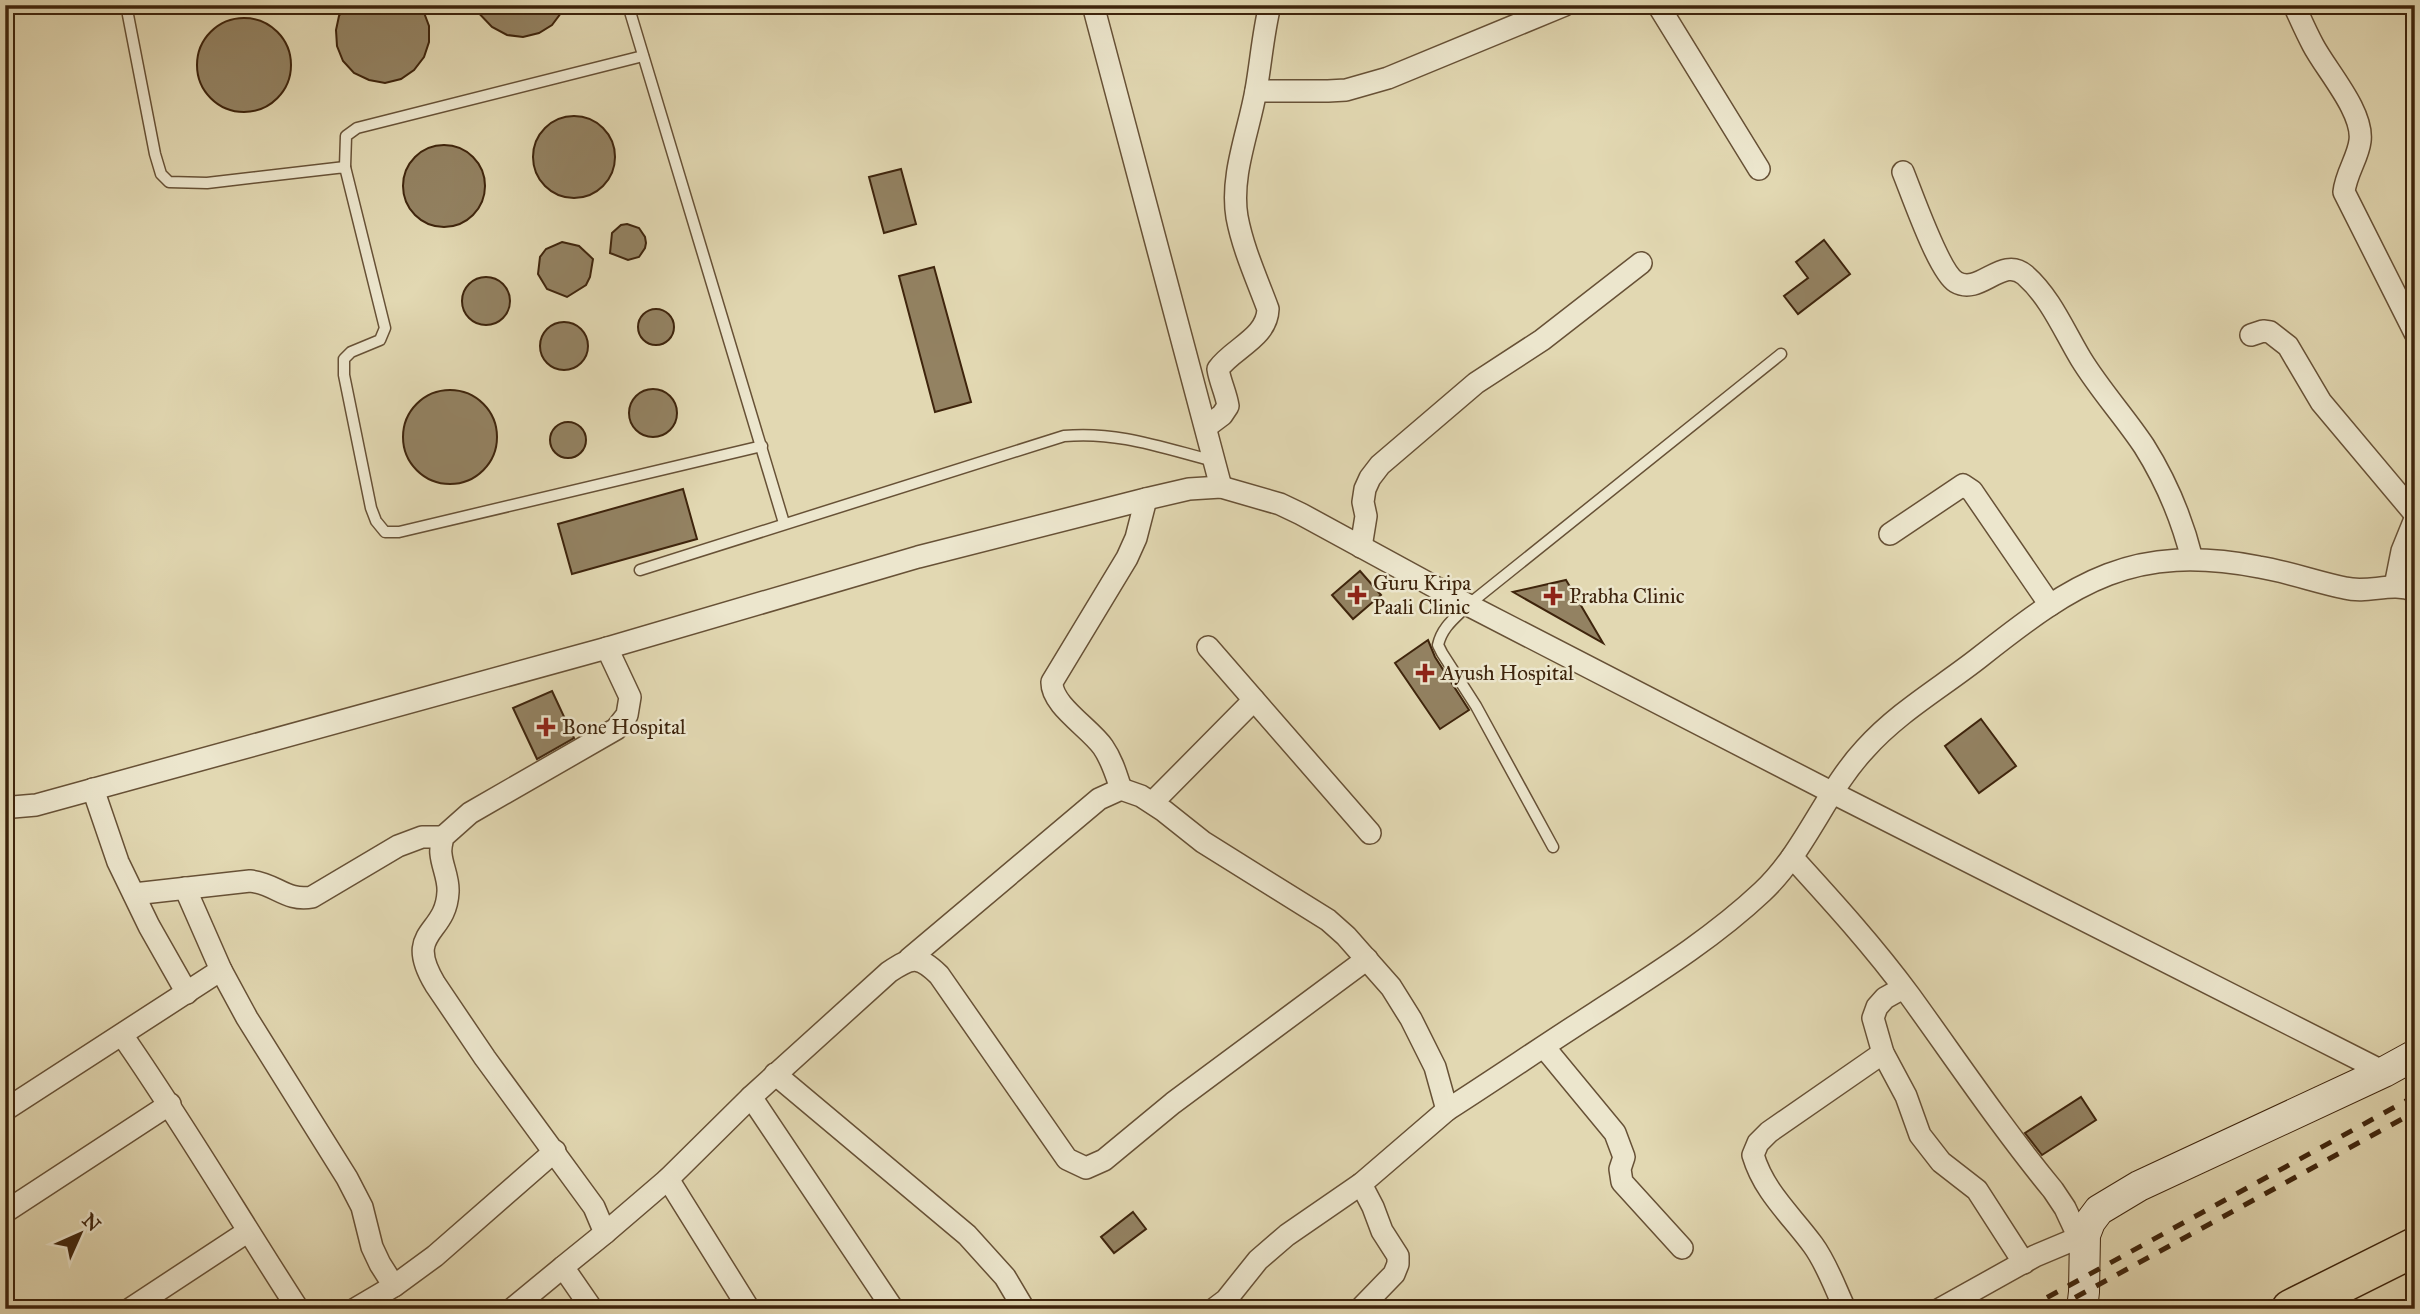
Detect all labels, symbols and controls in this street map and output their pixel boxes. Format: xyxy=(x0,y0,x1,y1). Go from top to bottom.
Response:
place label: Guru Kripa Paali Clinic xyxy=(1373,570,1471,620)
place label: Prabha Clinic xyxy=(1569,583,1685,609)
marker: Guru Kripa Paali Clinic xyxy=(1347,585,1367,605)
marker: Prabha Clinic xyxy=(1543,586,1563,606)
place label: Ayush Hospital xyxy=(1440,660,1574,686)
marker: Ayush Hospital xyxy=(1415,663,1435,683)
place label: Bone Hospital xyxy=(562,714,686,740)
marker: Bone Hospital xyxy=(536,717,556,737)
north arrow xyxy=(46,1198,116,1268)
text: N xyxy=(78,1208,106,1236)

